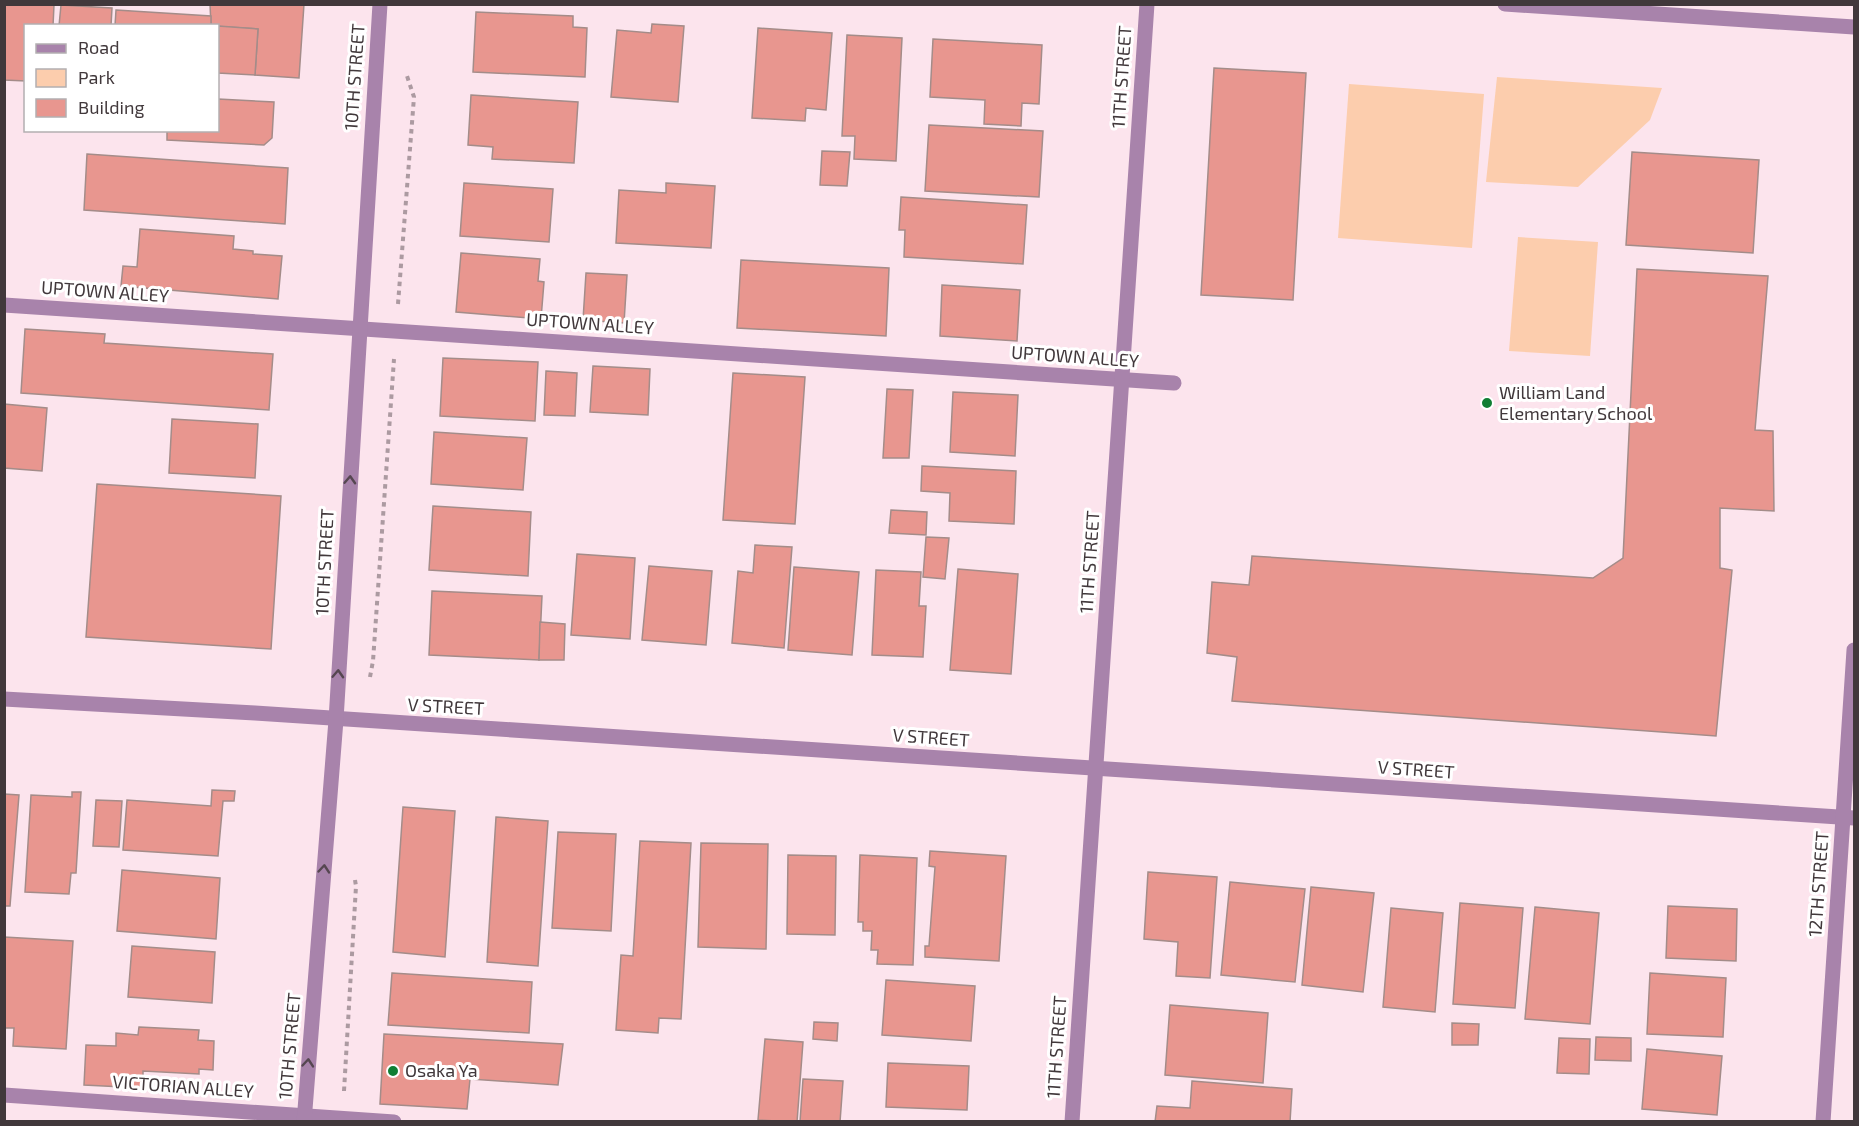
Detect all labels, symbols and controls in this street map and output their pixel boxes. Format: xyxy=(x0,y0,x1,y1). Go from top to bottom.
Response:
street label: 10TH STREET xyxy=(339,22,369,131)
legend xyxy=(24,24,219,132)
street label: 11TH STREET xyxy=(1106,24,1136,129)
text: Road xyxy=(78,36,119,58)
text: Park xyxy=(78,66,115,88)
text: Building xyxy=(78,96,145,118)
street label: UPTOWN ALLEY xyxy=(40,276,171,306)
street label: UPTOWN ALLEY xyxy=(525,308,656,338)
street label: UPTOWN ALLEY xyxy=(1010,341,1141,371)
place label: William Land Elementary School xyxy=(1499,381,1653,424)
marker: William Land Elementary School xyxy=(1480,396,1494,410)
one-way arrow xyxy=(343,475,356,484)
street label: 10TH STREET xyxy=(310,507,338,616)
street label: 11TH STREET xyxy=(1074,509,1104,614)
one-way arrow xyxy=(332,670,345,679)
street label: V STREET xyxy=(407,693,486,719)
street label: V STREET xyxy=(892,723,971,751)
street label: V STREET xyxy=(1377,755,1456,783)
street label: 12TH STREET xyxy=(1803,830,1833,938)
one-way arrow xyxy=(317,864,330,873)
street label: 10TH STREET xyxy=(273,991,305,1100)
street label: 11TH STREET xyxy=(1041,994,1071,1099)
one-way arrow xyxy=(301,1059,314,1068)
place label: Osaka Ya xyxy=(405,1059,478,1081)
marker: Osaka Ya xyxy=(386,1064,400,1078)
street label: VICTORIAN ALLEY xyxy=(112,1070,255,1102)

